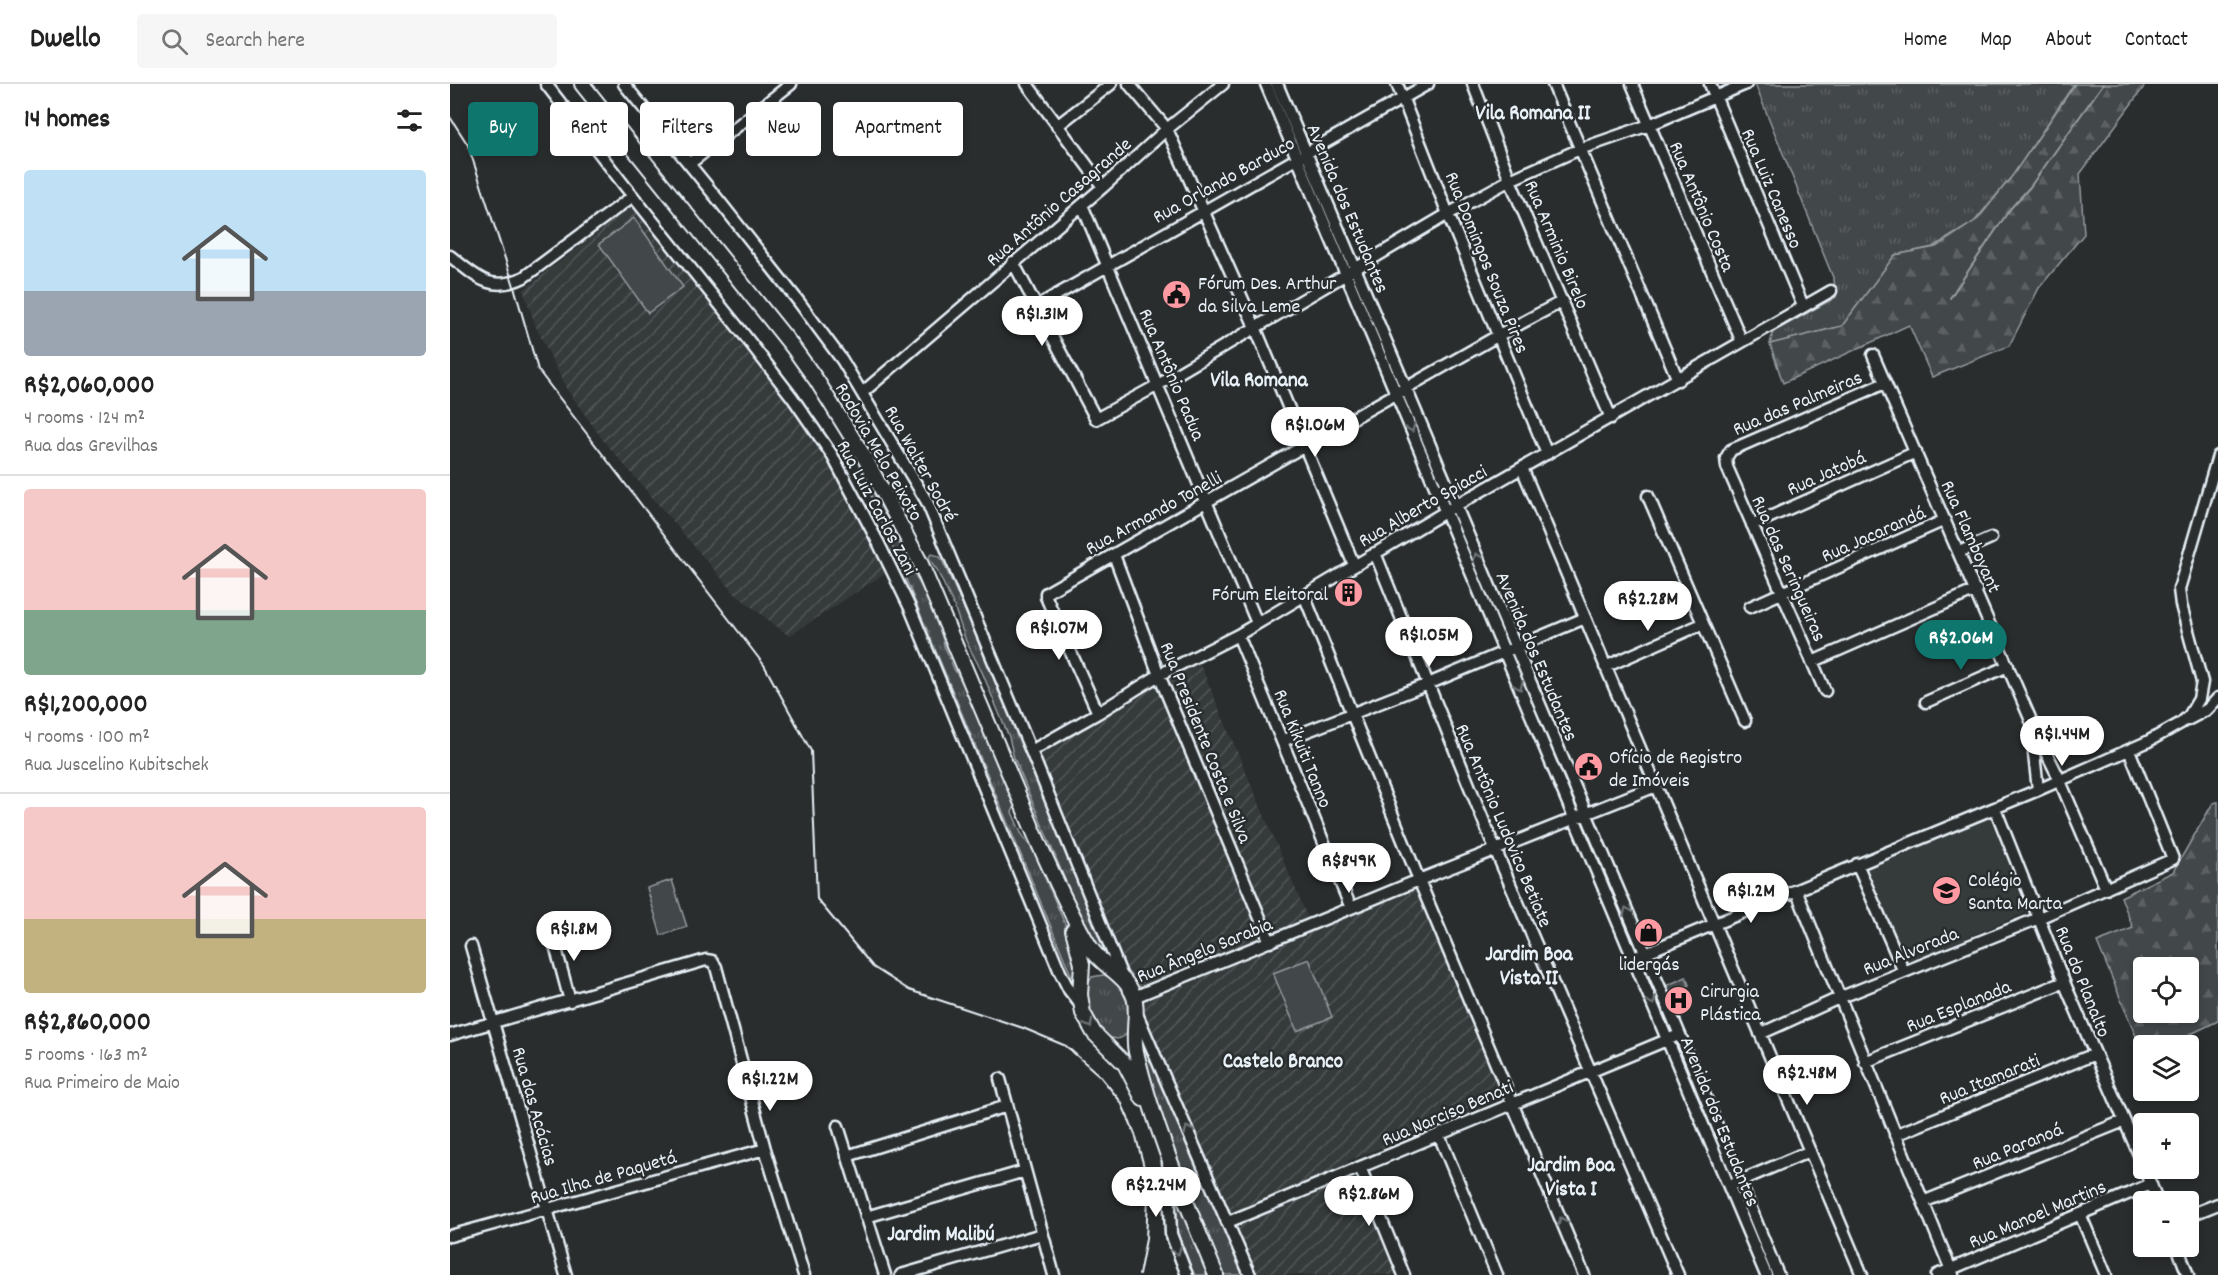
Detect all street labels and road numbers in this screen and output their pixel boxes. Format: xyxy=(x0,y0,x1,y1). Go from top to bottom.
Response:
street label: Avenida dos Estudantes xyxy=(1298,120,1395,298)
street label: Rua Luiz Canesso xyxy=(1732,125,1808,254)
street label: Rua Orlando Barduco xyxy=(1148,131,1301,232)
street label: Rua Antônio Casagrande xyxy=(981,132,1139,275)
street label: Rua Antônio Costa xyxy=(1660,138,1741,277)
street label: Rua Domingos Souza Pires xyxy=(1436,168,1535,358)
street label: Rua Arminio Birelo xyxy=(1515,176,1595,314)
street label: Rua Antônio Padua xyxy=(1130,305,1211,446)
street label: Rua das Palmeiras xyxy=(1729,365,1867,445)
street label: Rodovia Melo Peixoto xyxy=(826,378,929,527)
street label: Rua Walter Sodré xyxy=(876,401,963,528)
street label: Rua Luiz Carlos Zani xyxy=(828,436,923,581)
street label: Rua Jatobá xyxy=(1783,445,1871,505)
street label: Rua Alberto Spiacci xyxy=(1354,459,1493,556)
street label: Rua Armando Tonelli xyxy=(1081,465,1228,564)
street label: Rua Flamboyant xyxy=(1932,476,2007,598)
street label: Rua das Seringueiras xyxy=(1743,492,1832,647)
street label: Rua Jacarandá xyxy=(1817,500,1931,571)
street label: Avenida dos Estudantes xyxy=(1487,568,1584,746)
street label: Rua Presidente Costa e Silva xyxy=(1151,638,1258,849)
street label: Rua Kikuiti Tanno xyxy=(1265,685,1338,813)
street label: Rua Antônio Ludovico Betiate xyxy=(1447,720,1558,932)
street label: Rua Ângelo Sarabia xyxy=(1133,912,1278,992)
street label: Rua Alvorada xyxy=(1859,921,1964,985)
street label: Rua do Planalto xyxy=(2046,922,2116,1042)
street label: Rua Esplanada xyxy=(1903,974,2016,1041)
street label: Avenida dos Estudantes xyxy=(1671,1033,1765,1212)
street label: Rua das Acácias xyxy=(503,1044,563,1170)
street label: Rua Itamarati xyxy=(1936,1048,2045,1114)
street label: Rua Narciso Benati xyxy=(1378,1074,1519,1155)
street label: Rua Paranoá xyxy=(1969,1117,2068,1179)
street label: Rua Ilha de Paquetá xyxy=(527,1145,680,1213)
street label: Rua Manoel Martins xyxy=(1965,1174,2111,1257)

